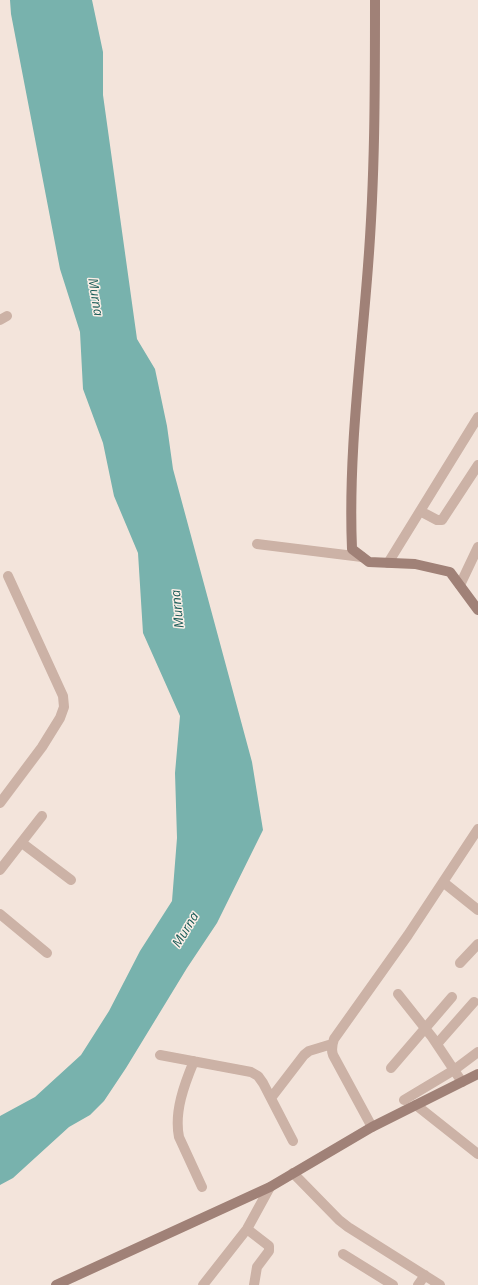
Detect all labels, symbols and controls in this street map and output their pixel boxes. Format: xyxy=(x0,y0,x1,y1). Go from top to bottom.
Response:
water label: Murna xyxy=(84,277,106,317)
water label: Murna xyxy=(168,589,188,629)
water label: Murna xyxy=(169,910,203,950)

